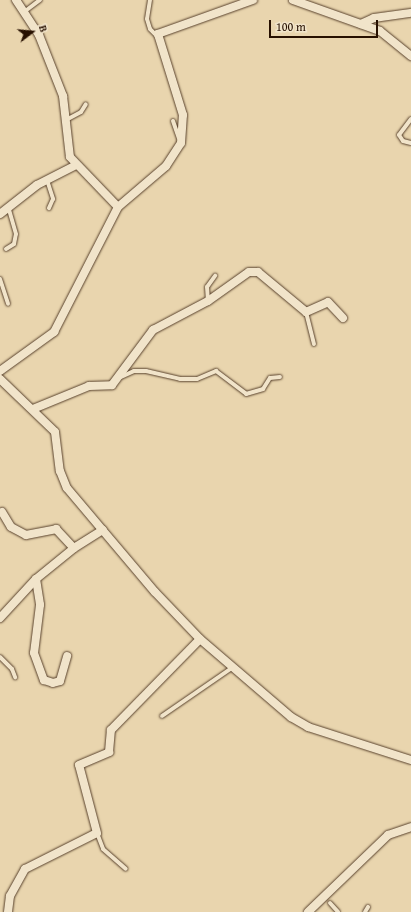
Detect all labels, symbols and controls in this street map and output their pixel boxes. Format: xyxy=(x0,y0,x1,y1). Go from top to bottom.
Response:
north arrow xyxy=(12,12,52,52)
scale bar xyxy=(271,12,380,38)
text: 100 m xyxy=(276,18,306,35)
text: B xyxy=(35,23,52,34)

